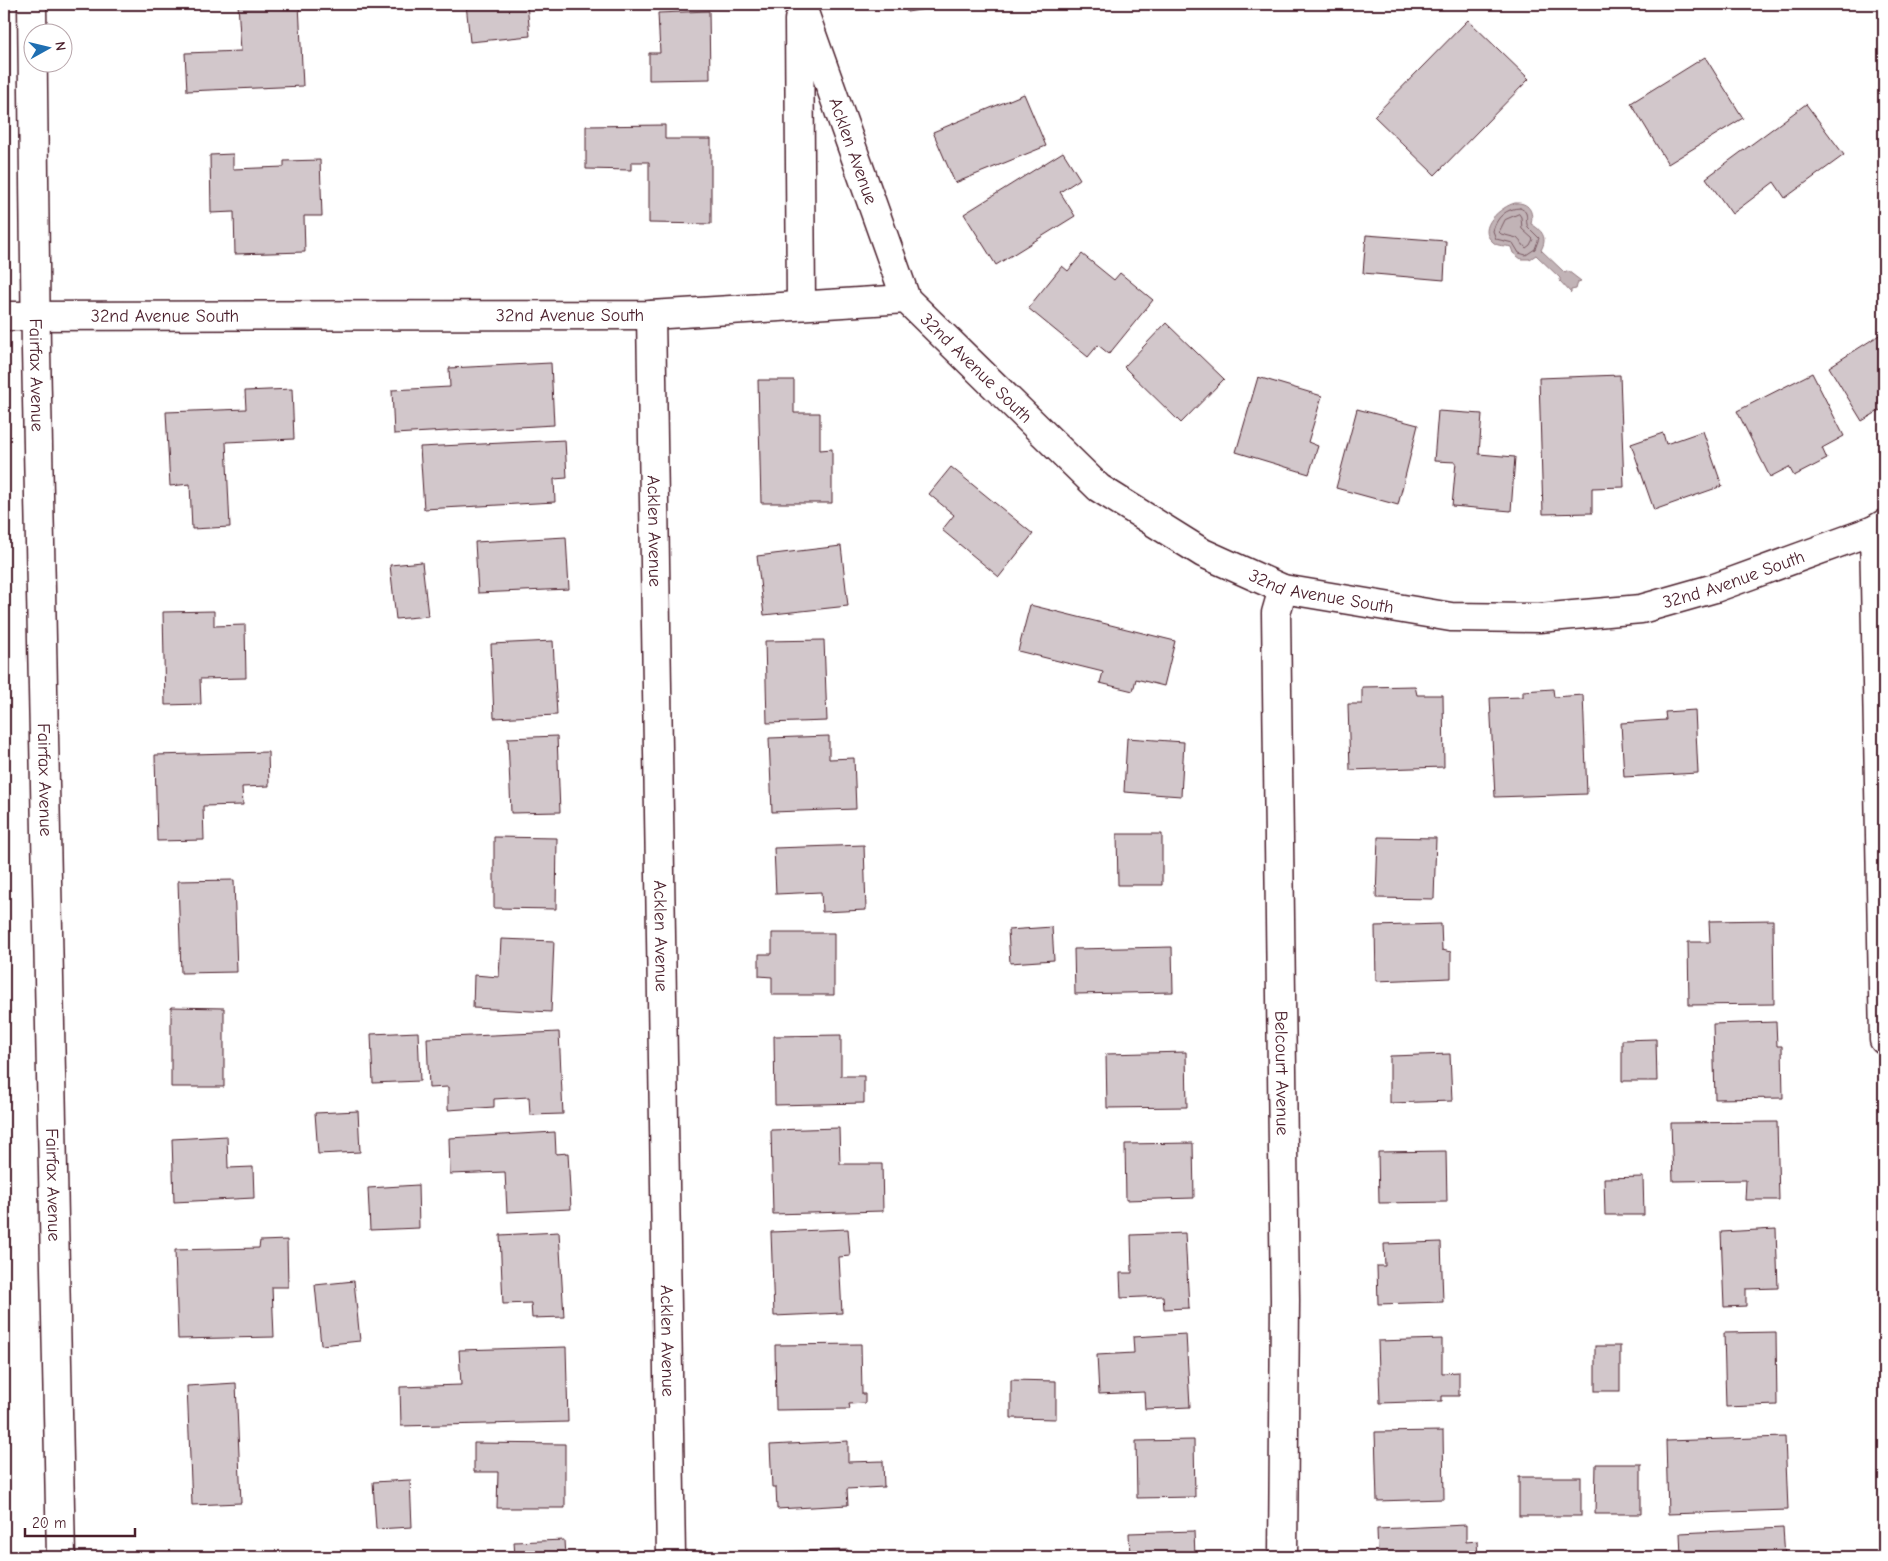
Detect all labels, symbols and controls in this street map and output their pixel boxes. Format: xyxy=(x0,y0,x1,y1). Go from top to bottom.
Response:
north arrow xyxy=(22,22,72,72)
text: N xyxy=(51,41,69,52)
street label: Acklen Avenue xyxy=(825,95,882,207)
street label: 32nd Avenue South xyxy=(91,305,239,326)
street label: 32nd Avenue South xyxy=(496,305,644,326)
street label: 32nd Avenue South xyxy=(916,308,1037,427)
street label: Fairfax Avenue xyxy=(25,318,48,432)
street label: Acklen Avenue xyxy=(643,475,666,587)
street label: 32nd Avenue South xyxy=(1660,546,1807,613)
street label: 32nd Avenue South xyxy=(1246,565,1395,618)
street label: Fairfax Avenue xyxy=(33,723,57,837)
street label: Acklen Avenue xyxy=(650,880,672,992)
street label: Belcourt Avenue xyxy=(1271,1010,1293,1135)
street label: Fairfax Avenue xyxy=(42,1128,65,1242)
street label: Acklen Avenue xyxy=(656,1285,679,1397)
scale bar xyxy=(25,1506,135,1538)
text: 20 m xyxy=(32,1514,66,1532)

